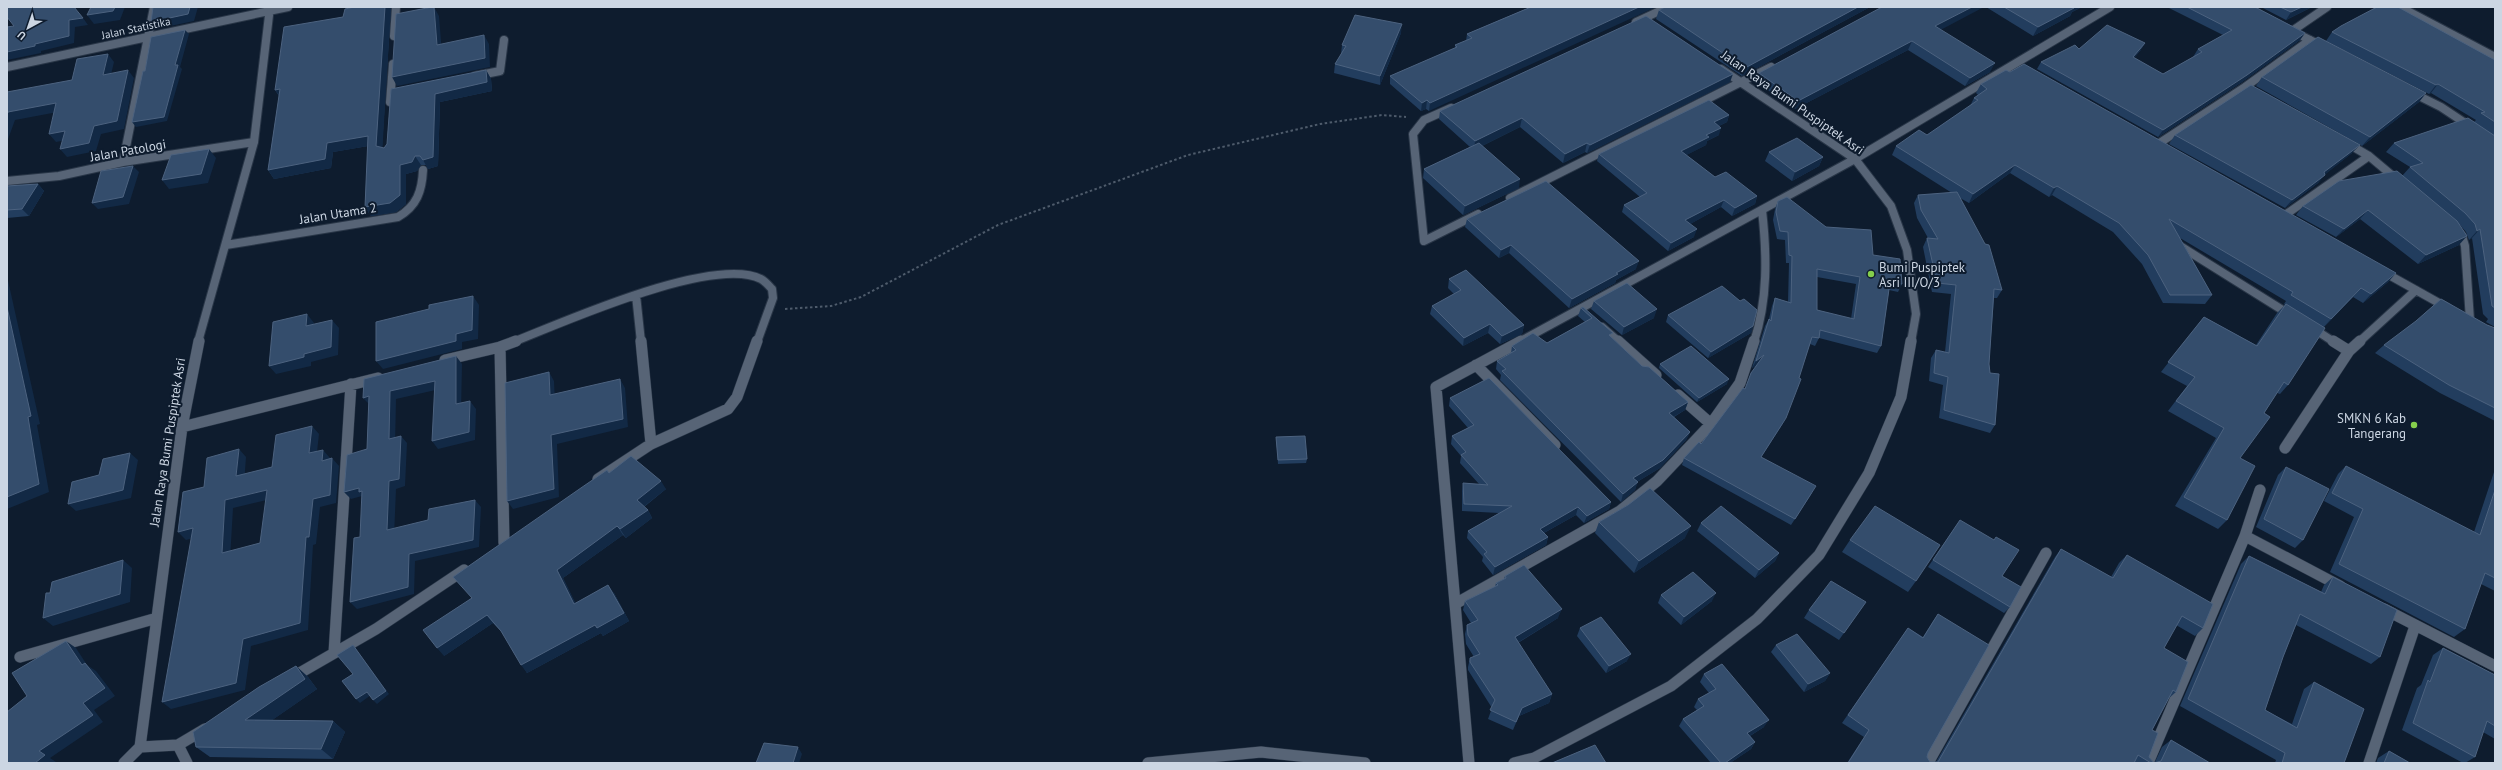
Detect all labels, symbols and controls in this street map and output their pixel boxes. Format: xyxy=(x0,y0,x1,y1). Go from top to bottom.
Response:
north arrow xyxy=(8,8,48,48)
street label: Jalan Statistika xyxy=(99,14,172,42)
text: U xyxy=(14,28,29,43)
street label: Jalan Raya Bumi Puspiptek Asri xyxy=(1717,46,1868,158)
street label: Jalan Patologi xyxy=(88,135,167,166)
street label: Jalan Utama 2 xyxy=(297,199,378,228)
place label: Bumi Puspiptek Asri III/O/3 xyxy=(1879,259,1966,291)
marker: Bumi Puspiptek Asri III/O/3 xyxy=(1866,269,1876,279)
street label: Jalan Raya Bumi Puspiptek Asri xyxy=(146,356,189,529)
place label: SMKN 6 Kab Tangerang xyxy=(2337,410,2406,442)
marker: SMKN 6 Kab Tangerang xyxy=(2409,420,2419,430)

